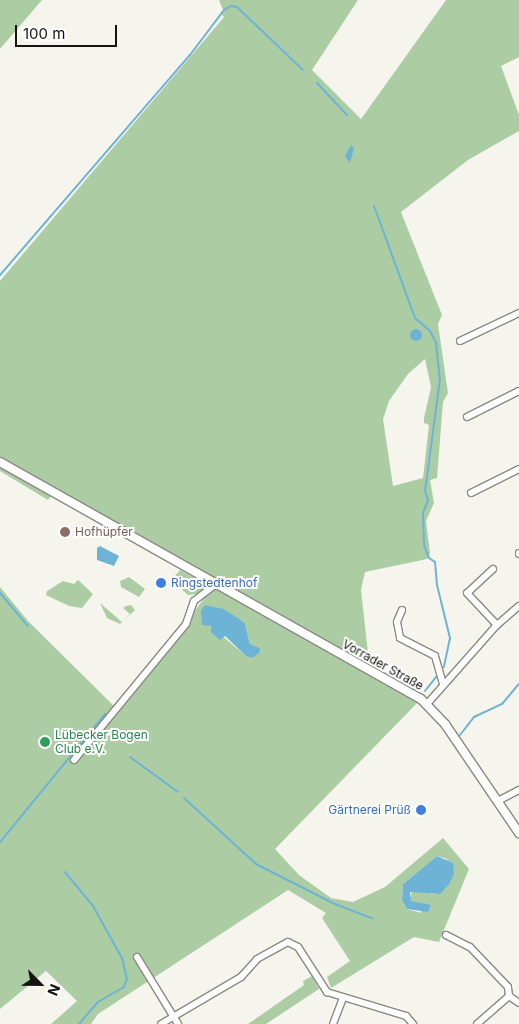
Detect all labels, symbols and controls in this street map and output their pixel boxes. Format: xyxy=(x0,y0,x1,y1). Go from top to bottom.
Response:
scale bar xyxy=(18,15,120,47)
text: 100 m xyxy=(23,24,65,43)
place label: Hofhüpfer xyxy=(75,525,133,539)
marker: Hofhüpfer xyxy=(59,526,71,538)
place label: Ringstedtenhof xyxy=(171,576,257,590)
marker: Ringstedtenhof xyxy=(155,577,167,589)
street label: Vorrader Straße xyxy=(340,637,426,693)
place label: Lübecker Bogen Club e.V. xyxy=(55,728,148,756)
marker: Lübecker Bogen Club e.V. xyxy=(39,736,51,748)
place label: Gärtnerei Prüß xyxy=(328,803,411,817)
marker: Gärtnerei Prüß xyxy=(415,804,427,816)
north arrow xyxy=(15,959,65,1009)
text: N xyxy=(44,982,64,998)

